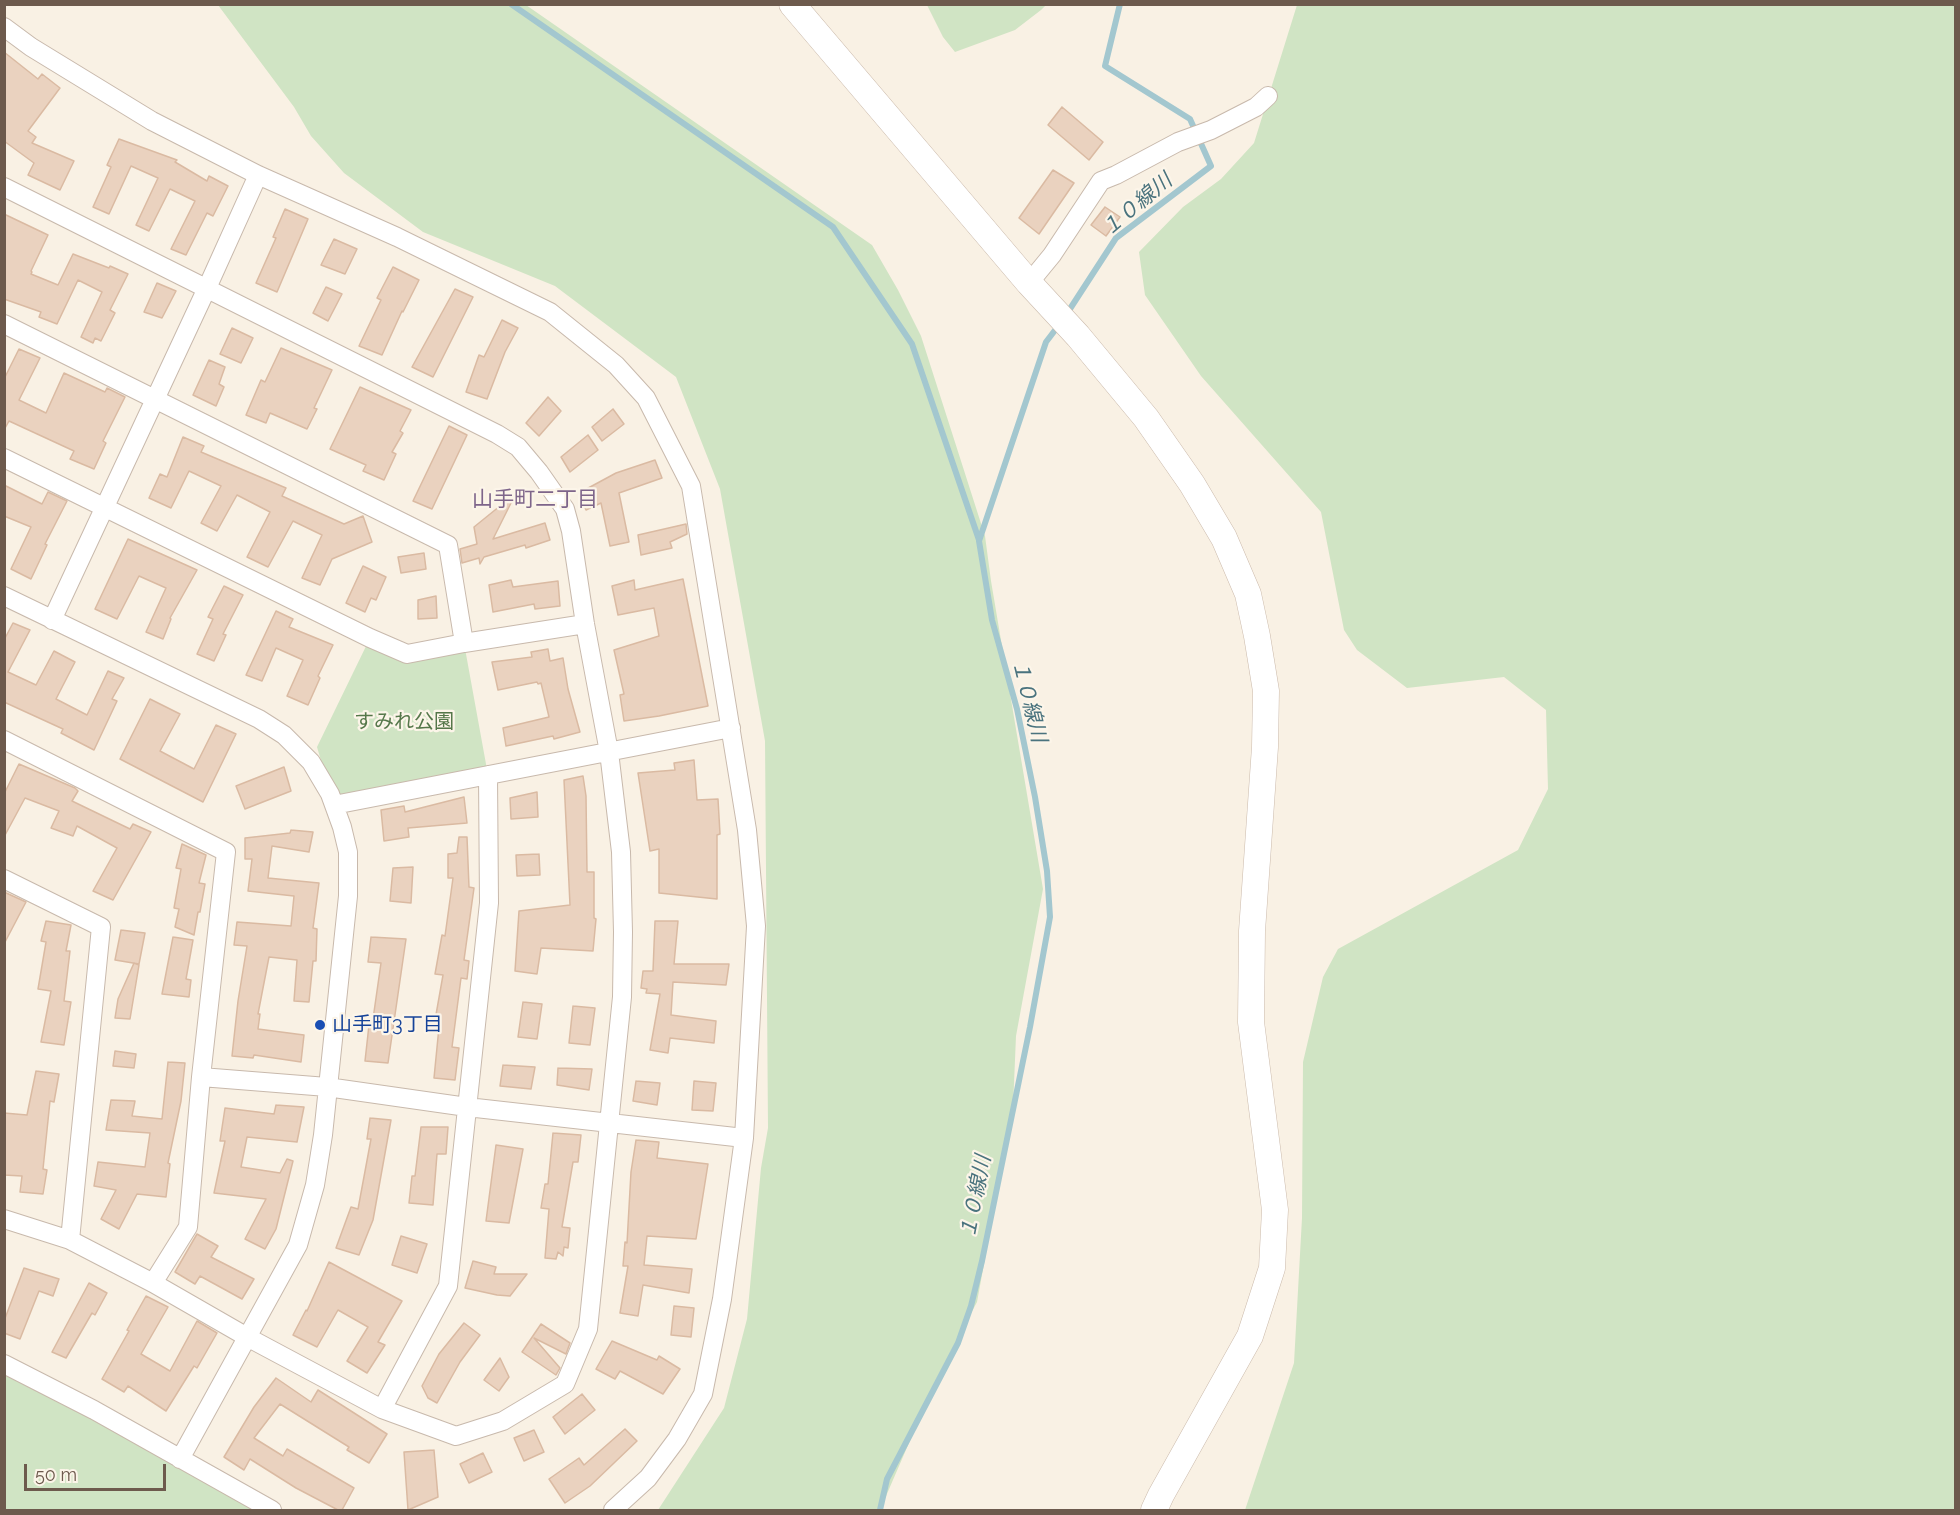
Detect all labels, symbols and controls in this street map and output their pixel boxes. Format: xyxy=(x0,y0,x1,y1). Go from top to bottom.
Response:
water label: １０線川 xyxy=(1097,168,1177,242)
district label: 山手町二丁目 xyxy=(472,487,598,513)
water label: １０線川 xyxy=(1007,657,1051,745)
park label: すみれ公園 xyxy=(354,710,454,734)
place label: 山手町3丁目 xyxy=(332,1013,443,1037)
marker: 山手町3丁目 xyxy=(313,1018,327,1032)
water label: １０線川 xyxy=(956,1153,996,1241)
scale bar xyxy=(27,1452,170,1490)
text: 50 m xyxy=(35,1464,77,1485)

